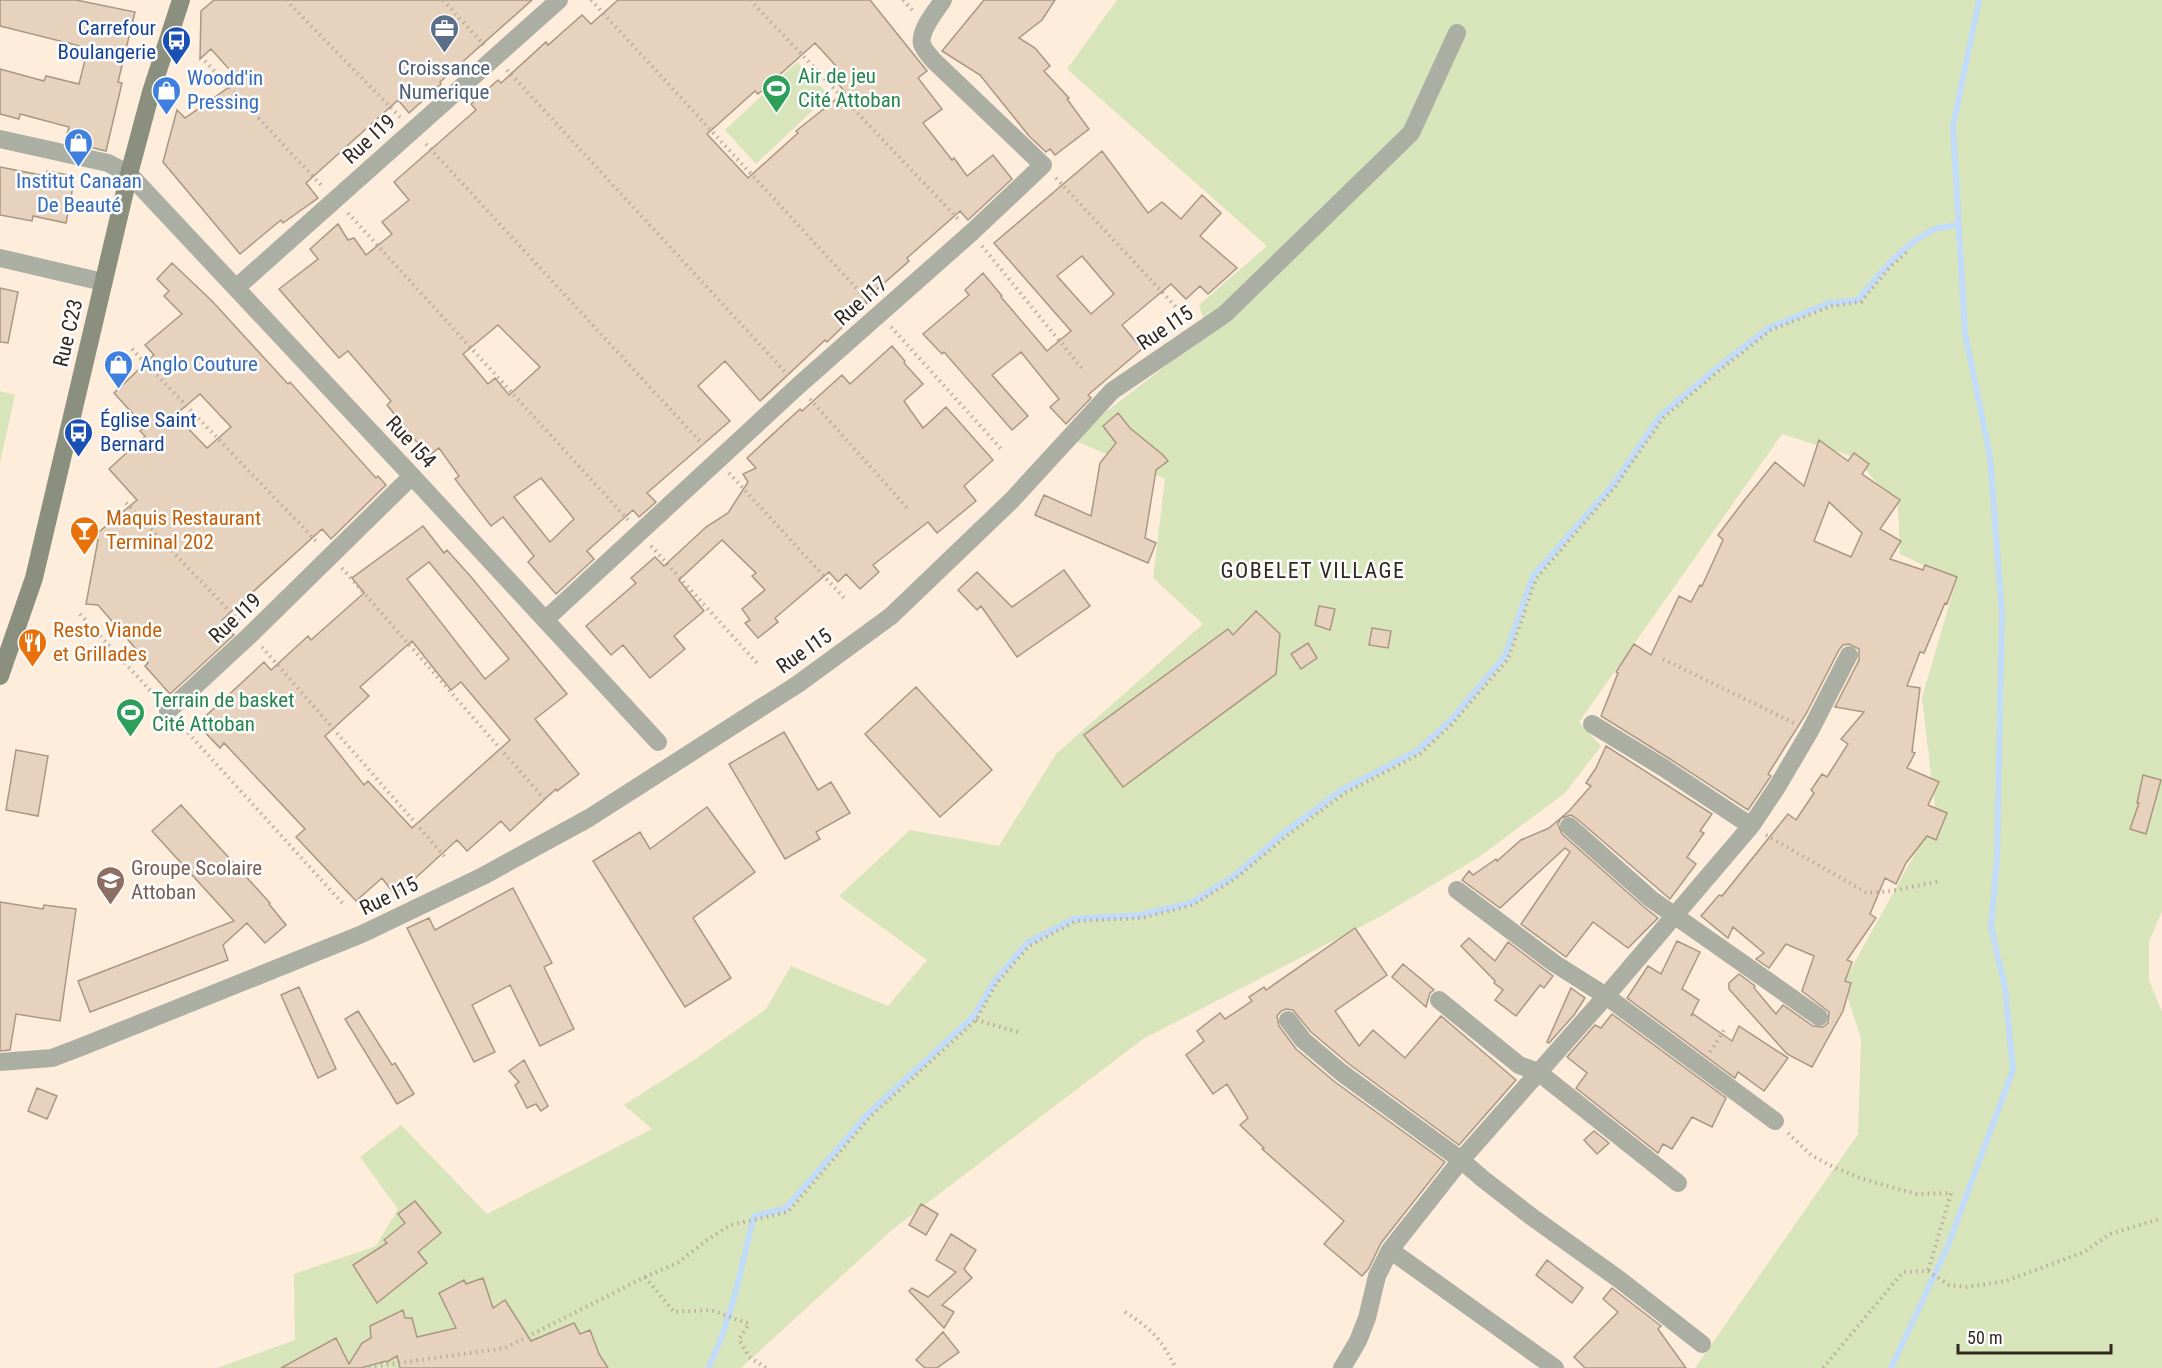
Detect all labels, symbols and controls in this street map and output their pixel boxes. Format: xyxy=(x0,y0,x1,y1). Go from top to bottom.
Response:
office icon: Croissance Numerique xyxy=(428,13,460,55)
place label: Carrefour Boulangerie xyxy=(58,16,156,64)
bus stop icon: Carrefour Boulangerie xyxy=(161,24,193,66)
place label: Croissance Numerique xyxy=(398,56,490,104)
place label: Air de jeu Cité Attoban xyxy=(798,64,901,112)
place label: Woodd'in Pressing xyxy=(187,66,263,114)
sports icon: Air de jeu Cité Attoban xyxy=(761,72,793,114)
shop icon: Woodd'in Pressing xyxy=(150,74,182,116)
street label: Rue I19 xyxy=(338,109,400,169)
shop icon: Institut Canaan De Beauté xyxy=(63,126,95,168)
place label: Institut Canaan De Beauté xyxy=(16,169,142,217)
street label: Rue I17 xyxy=(830,272,892,330)
street label: Rue C23 xyxy=(49,297,87,369)
street label: Rue I15 xyxy=(1133,301,1197,355)
shop icon: Anglo Couture xyxy=(103,348,135,390)
place label: Anglo Couture xyxy=(140,352,258,376)
place label: Église Saint Bernard xyxy=(100,408,197,456)
street label: Rue I54 xyxy=(381,411,441,473)
bus stop icon: Église Saint Bernard xyxy=(63,416,95,458)
place label: Maquis Restaurant Terminal 202 xyxy=(106,506,261,554)
bar icon: Maquis Restaurant Terminal 202 xyxy=(69,514,101,556)
district label: GOBELET VILLAGE xyxy=(1221,558,1405,583)
street label: Rue I19 xyxy=(204,588,266,648)
place label: Resto Viande et Grillades xyxy=(53,618,162,666)
street label: Rue I15 xyxy=(772,623,836,679)
restaurant icon: Resto Viande et Grillades xyxy=(16,626,48,668)
place label: Terrain de basket Cité Attoban xyxy=(152,688,294,736)
sports icon: Terrain de basket Cité Attoban xyxy=(115,696,147,738)
place label: Groupe Scolaire Attoban xyxy=(131,856,262,904)
school or university icon: Groupe Scolaire Attoban xyxy=(94,864,126,906)
street label: Rue I15 xyxy=(356,872,422,920)
scale bar xyxy=(1958,1317,2111,1355)
text: 50 m xyxy=(1967,1327,2002,1348)

